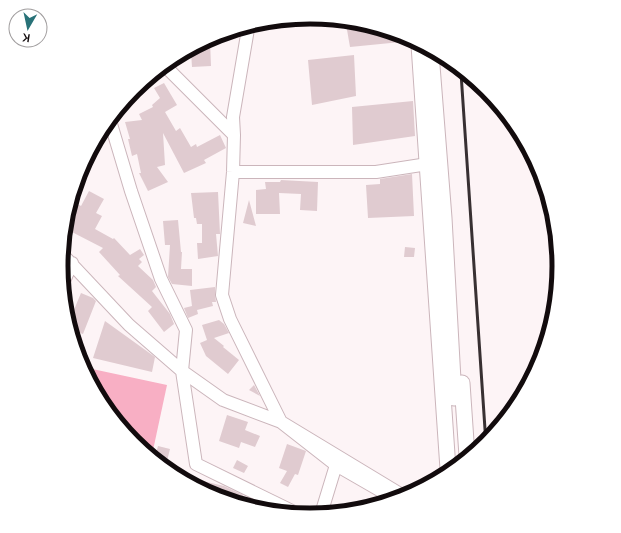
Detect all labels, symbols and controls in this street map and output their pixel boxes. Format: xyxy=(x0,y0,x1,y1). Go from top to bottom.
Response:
north arrow xyxy=(8,8,48,48)
text: K xyxy=(21,31,31,45)

